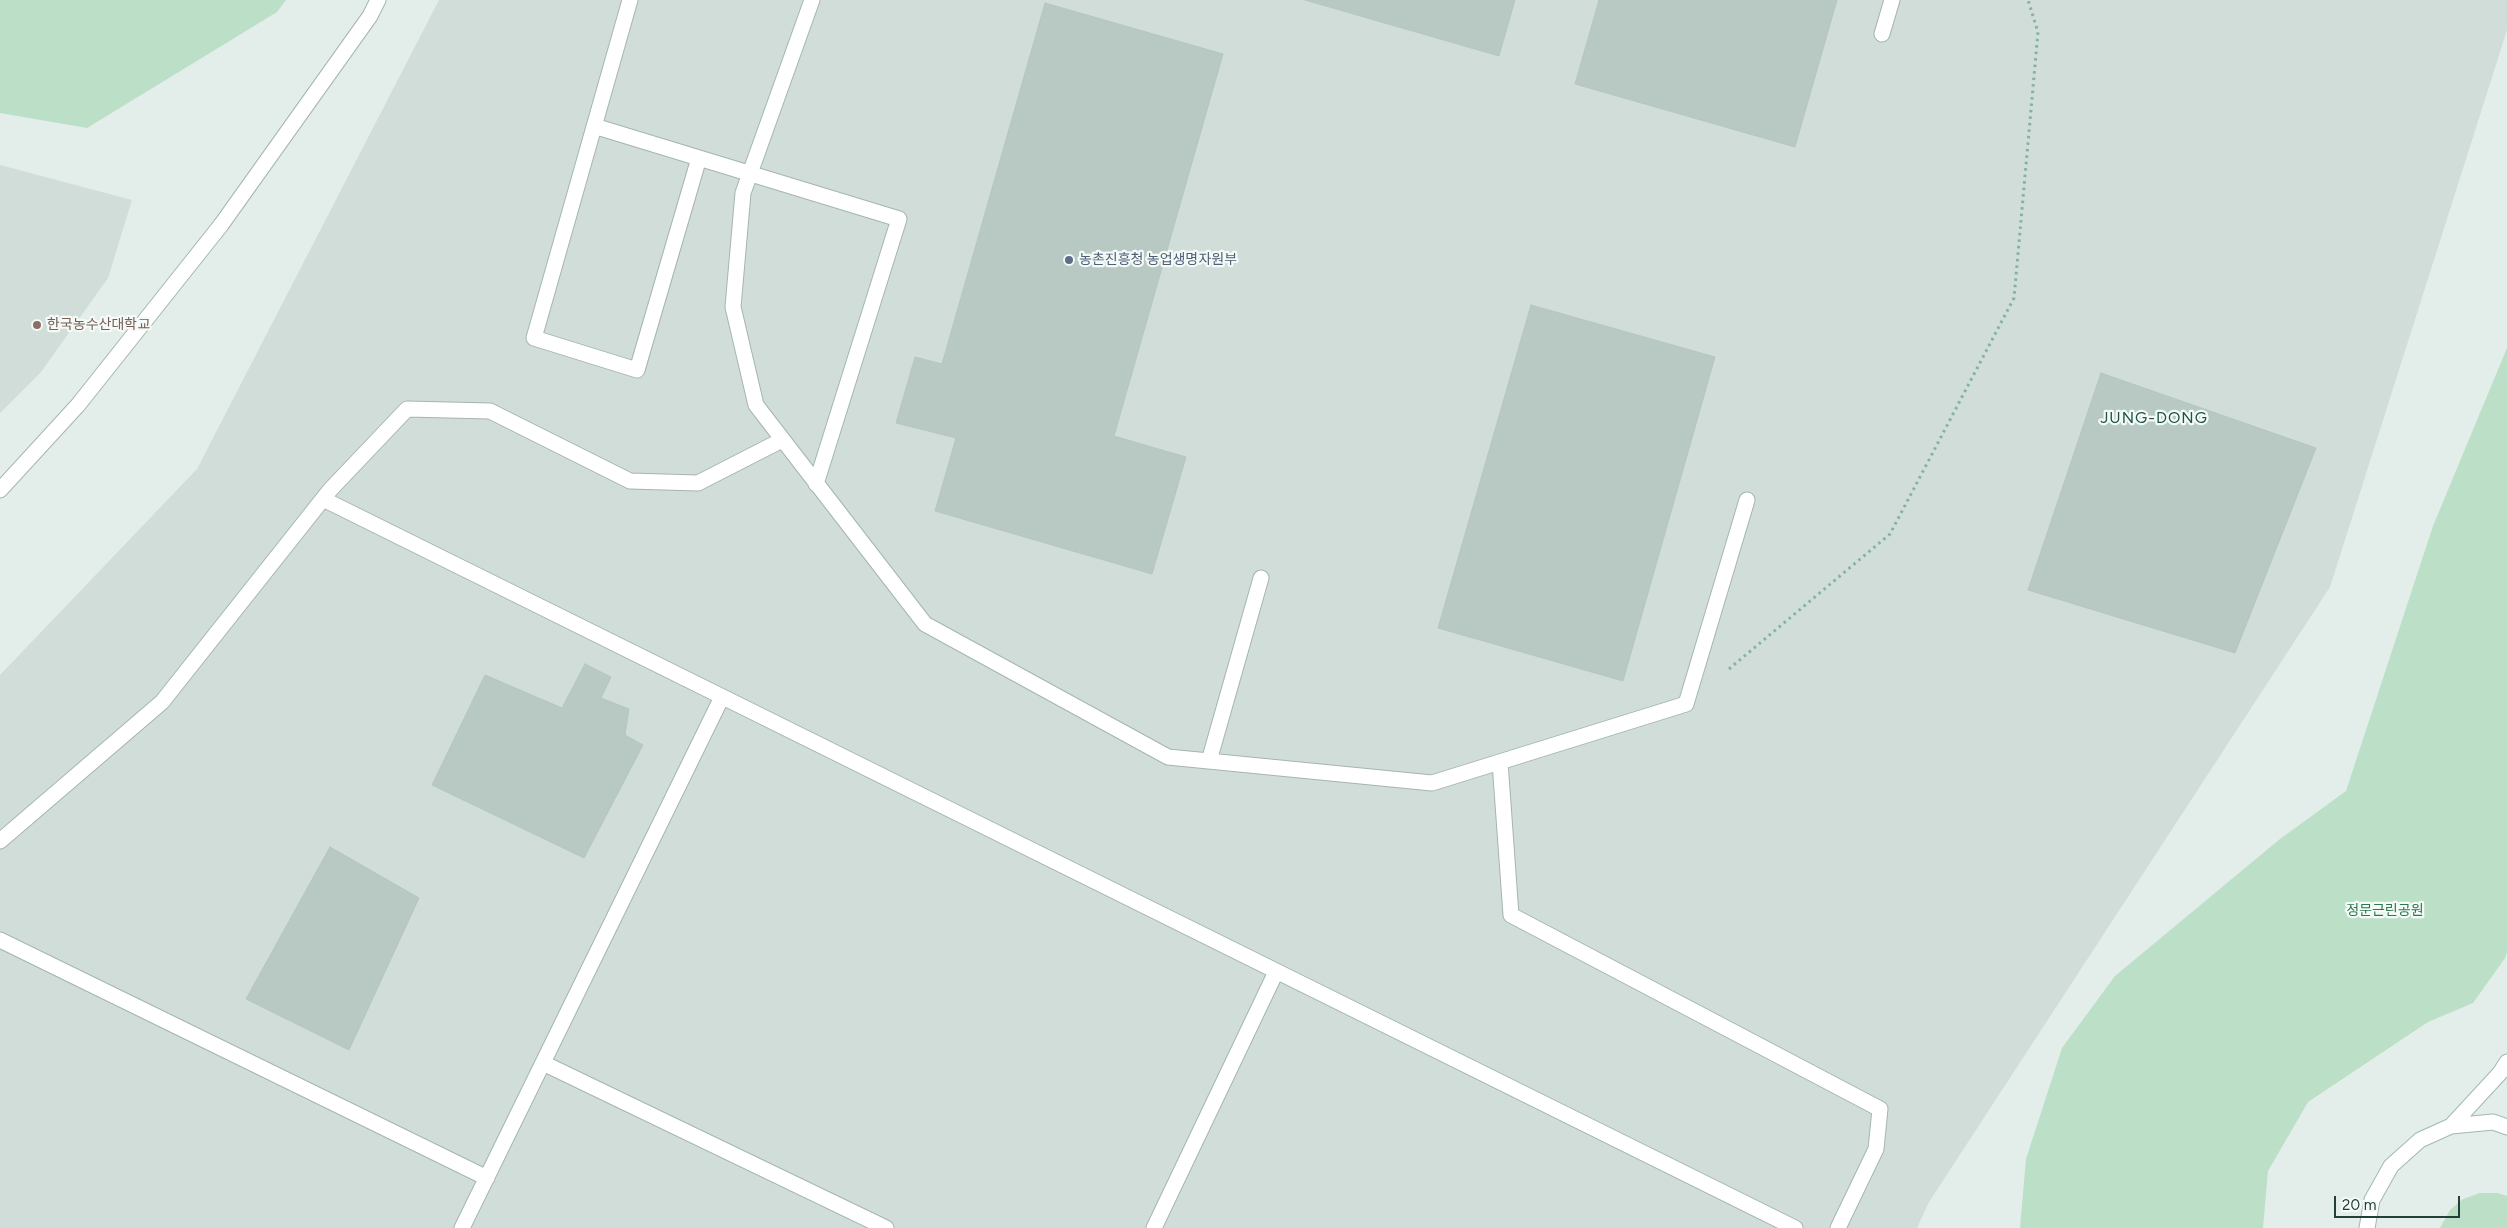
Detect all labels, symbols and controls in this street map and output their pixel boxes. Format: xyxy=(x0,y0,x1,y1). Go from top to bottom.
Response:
place label: 농촌진흥청 농업생명자원부 xyxy=(1079,252,1237,268)
marker: 농촌진흥청 농업생명자원부 xyxy=(1063,254,1075,266)
place label: 한국농수산대학교 xyxy=(47,317,150,333)
marker: 한국농수산대학교 xyxy=(31,319,43,331)
district label: JUNG-DONG xyxy=(2099,408,2209,428)
park label: 정문근린공원 xyxy=(2346,903,2424,919)
scale bar xyxy=(2337,1186,2463,1218)
text: 20 m xyxy=(2342,1196,2376,1214)

